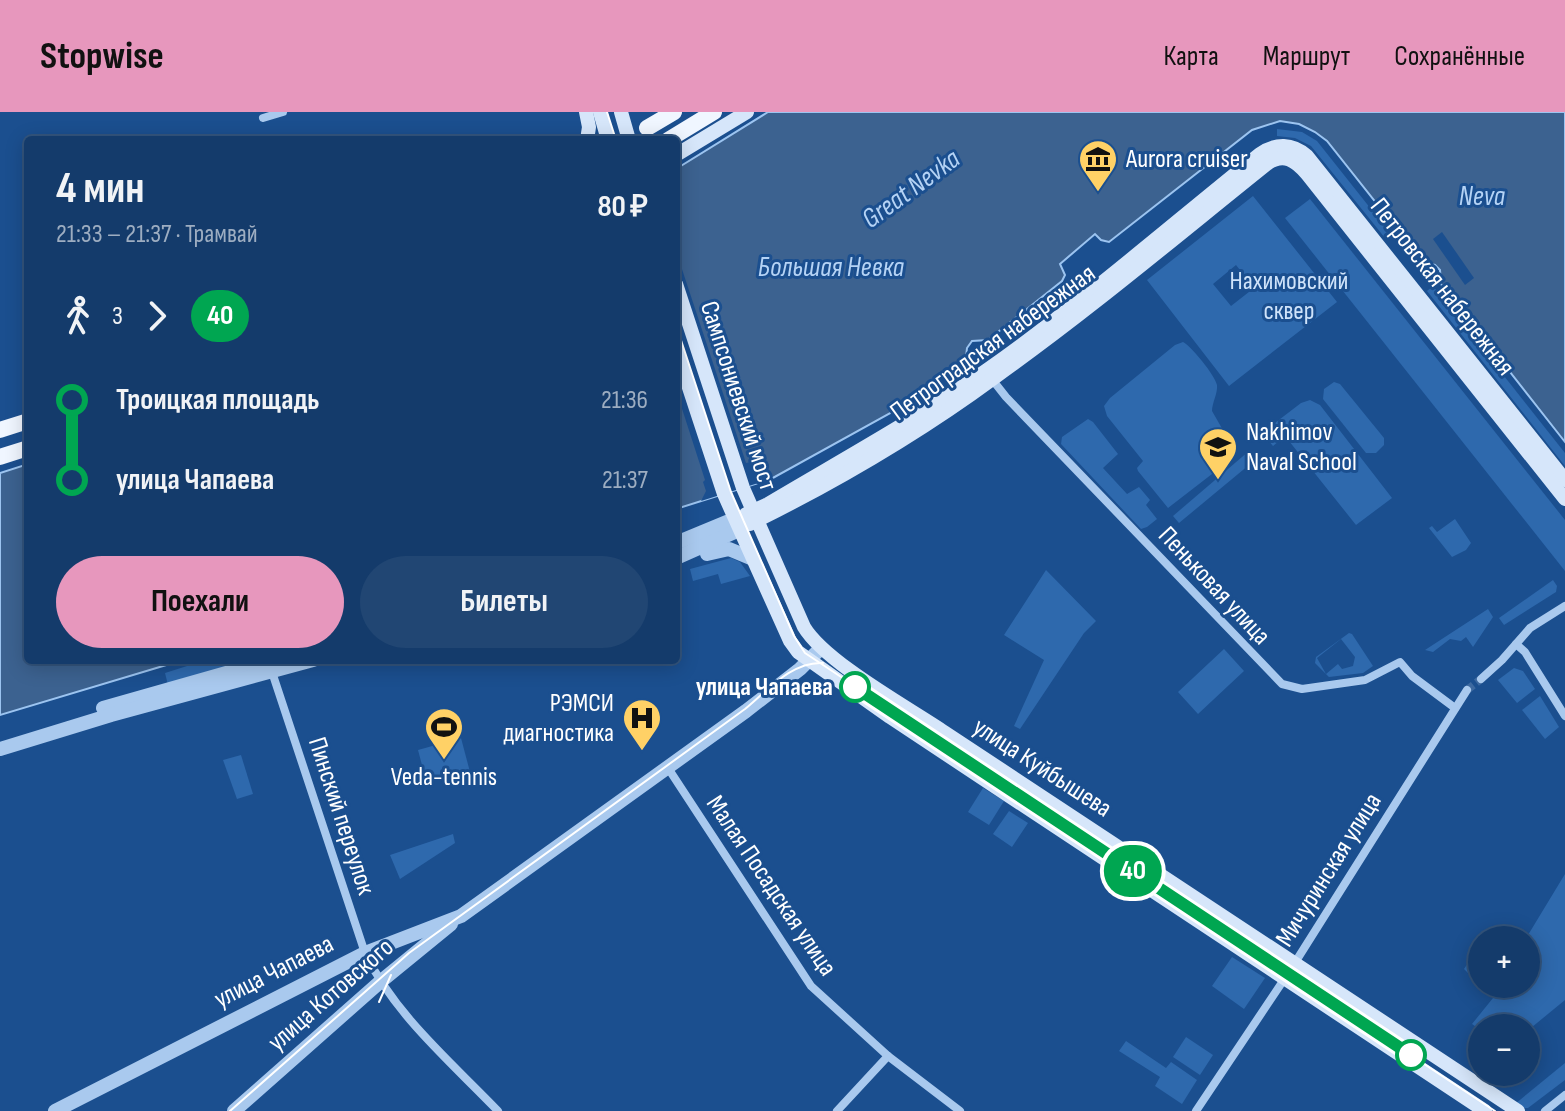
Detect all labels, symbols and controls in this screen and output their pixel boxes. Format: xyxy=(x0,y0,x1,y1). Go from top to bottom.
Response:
text: Stopwise xyxy=(40,34,164,79)
text: Карта xyxy=(1164,40,1219,73)
text: Маршрут xyxy=(1263,40,1350,73)
text: Сохранённые xyxy=(1394,40,1525,73)
museum icon: Aurora cruiser xyxy=(1077,138,1119,193)
water label: Great Nevka xyxy=(856,142,967,236)
place label: Aurora cruiser xyxy=(1125,144,1248,175)
text: 4 мин xyxy=(56,162,144,215)
water label: Neva xyxy=(1459,180,1506,213)
text: 80 ₽ xyxy=(597,189,648,225)
street label: Петровская набережная xyxy=(1363,192,1521,382)
text: 21:33 – 21:37 · Трамвай xyxy=(56,219,258,250)
water label: Большая Невка xyxy=(758,251,905,284)
street label: Петроградская набережная xyxy=(884,258,1102,428)
park label: Нахимовский сквер xyxy=(1230,266,1348,327)
icon: walk xyxy=(56,294,100,338)
icon: forward xyxy=(135,294,179,338)
street label: Сампсониевский мост xyxy=(693,297,783,495)
text: 40 xyxy=(207,299,233,332)
text: 3 xyxy=(112,301,123,332)
text: Троицкая площадь xyxy=(116,382,320,418)
text: 21:36 xyxy=(601,385,648,416)
place label: Nakhimov Naval School xyxy=(1246,417,1357,478)
school or university icon: Nakhimov Naval School xyxy=(1197,426,1239,481)
text: улица Чапаева xyxy=(116,462,274,498)
text: 21:37 xyxy=(602,465,648,496)
street label: Пеньковая улица xyxy=(1151,521,1277,651)
button: Поехали xyxy=(56,556,344,648)
button: Билеты xyxy=(360,556,648,648)
place label: улица Чапаева xyxy=(696,672,833,703)
marker: улица Чапаева xyxy=(840,672,870,702)
place label: РЭМСИ диагностика xyxy=(503,688,614,749)
hospital icon: РЭМСИ диагностика xyxy=(621,697,663,752)
sports icon: Veda-tennis xyxy=(423,706,465,761)
street label: улица Куйбышева xyxy=(967,712,1117,824)
street label: Пинский переулок xyxy=(301,733,381,899)
place label: Veda-tennis xyxy=(391,762,497,793)
street label: Мичуринская улица xyxy=(1269,787,1389,953)
street label: Малая Посадская улица xyxy=(699,790,843,982)
line badge: 40 xyxy=(1097,845,1169,897)
text: 40 xyxy=(1120,854,1146,887)
map controls xyxy=(1468,926,1540,1086)
button: + xyxy=(1468,926,1540,998)
street label: улица Чапаева xyxy=(209,929,339,1015)
street label: улица Котовского xyxy=(262,932,400,1058)
button: − xyxy=(1468,1014,1540,1086)
unlabelled marker xyxy=(1396,1040,1426,1070)

